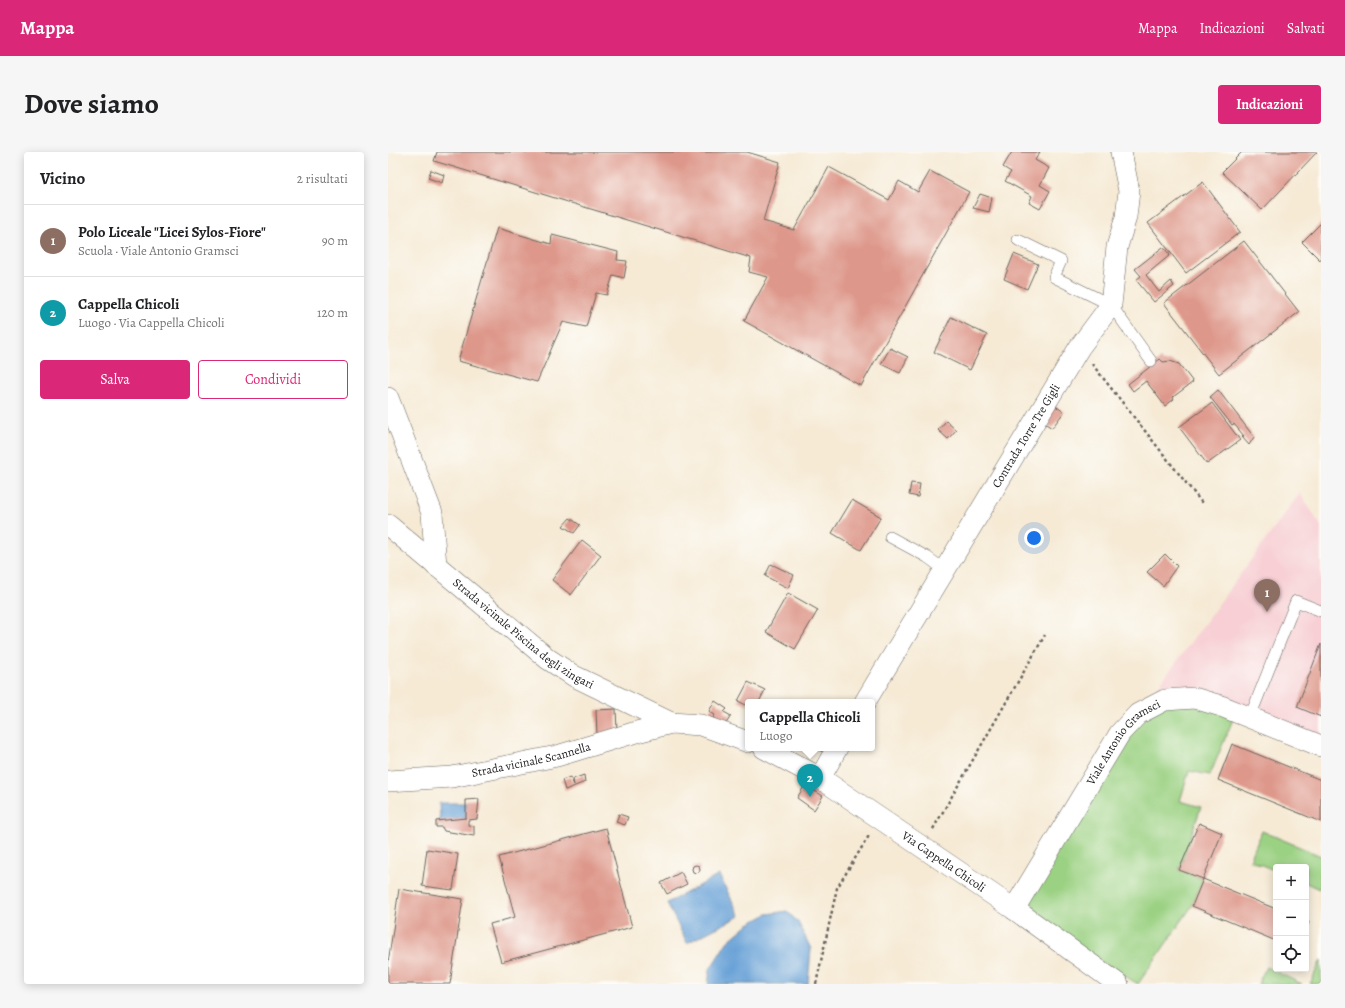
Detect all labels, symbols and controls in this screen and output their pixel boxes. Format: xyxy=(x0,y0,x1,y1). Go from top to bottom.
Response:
text: Mappa xyxy=(20,15,75,41)
text: Mappa xyxy=(1138,19,1177,38)
text: Indicazioni xyxy=(1199,19,1265,38)
text: Salvati xyxy=(1287,19,1325,38)
text: Dove siamo xyxy=(24,85,159,123)
button: Indicazioni xyxy=(1218,85,1321,124)
text: Vicino xyxy=(40,167,85,190)
text: 2 risultati xyxy=(297,170,348,187)
text: Polo Liceale "Licei Sylos-Fiore" xyxy=(78,222,266,242)
text: 1 xyxy=(51,232,55,249)
text: 90 m xyxy=(322,232,348,249)
text: Scuola · Viale Antonio Gramsci xyxy=(78,242,239,259)
text: Cappella Chicoli xyxy=(78,294,179,314)
text: 2 xyxy=(50,304,56,321)
text: 120 m xyxy=(317,304,348,321)
text: Luogo · Via Cappella Chicoli xyxy=(78,314,225,331)
button: Salva xyxy=(40,360,190,399)
button: Condividi xyxy=(198,360,348,399)
street label: Contrada Torre Tre Gigli xyxy=(988,381,1064,491)
your location xyxy=(1024,528,1044,548)
street label: Strada vicinale Piscina degli zingari xyxy=(450,575,597,692)
pin: 1 xyxy=(1254,579,1280,612)
street label: Viale Antonio Gramsci xyxy=(1082,696,1163,789)
popup xyxy=(745,699,875,751)
text: Cappella Chicoli xyxy=(759,707,861,727)
text: Luogo xyxy=(759,727,792,744)
street label: Strada vicinale Scannella xyxy=(470,738,593,781)
pin: 2 xyxy=(797,764,823,797)
street label: Via Cappella Chicoli xyxy=(898,827,989,896)
map controls xyxy=(1273,864,1309,972)
button: + xyxy=(1273,864,1309,900)
button: − xyxy=(1273,900,1309,936)
button: locate xyxy=(1273,936,1309,972)

